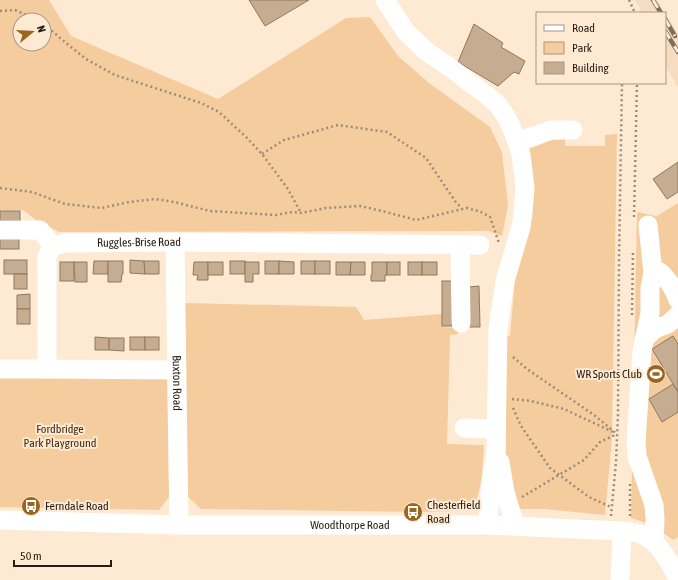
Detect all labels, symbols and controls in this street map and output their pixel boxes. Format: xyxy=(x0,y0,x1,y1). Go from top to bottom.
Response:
north arrow xyxy=(12,12,52,52)
legend xyxy=(536,12,666,84)
text: Road xyxy=(572,21,595,35)
text: N xyxy=(35,24,48,34)
text: Park xyxy=(572,41,593,55)
text: Building xyxy=(572,61,610,75)
street label: Ruggles-Brise Road xyxy=(97,235,181,250)
street label: Buxton Road xyxy=(170,355,184,411)
sports icon: WR Sports Club xyxy=(645,363,667,385)
place label: WR Sports Club xyxy=(576,367,642,381)
park label: Fordbridge Park Playground xyxy=(24,422,96,450)
bus stop icon: Ferndale Road xyxy=(20,495,42,517)
place label: Chesterfield Road xyxy=(427,498,480,526)
place label: Ferndale Road xyxy=(45,499,109,513)
bus stop icon: Chesterfield Road xyxy=(402,501,424,523)
street label: Woodthorpe Road xyxy=(310,518,390,532)
scale bar xyxy=(14,542,111,568)
text: 50 m xyxy=(20,549,42,563)

